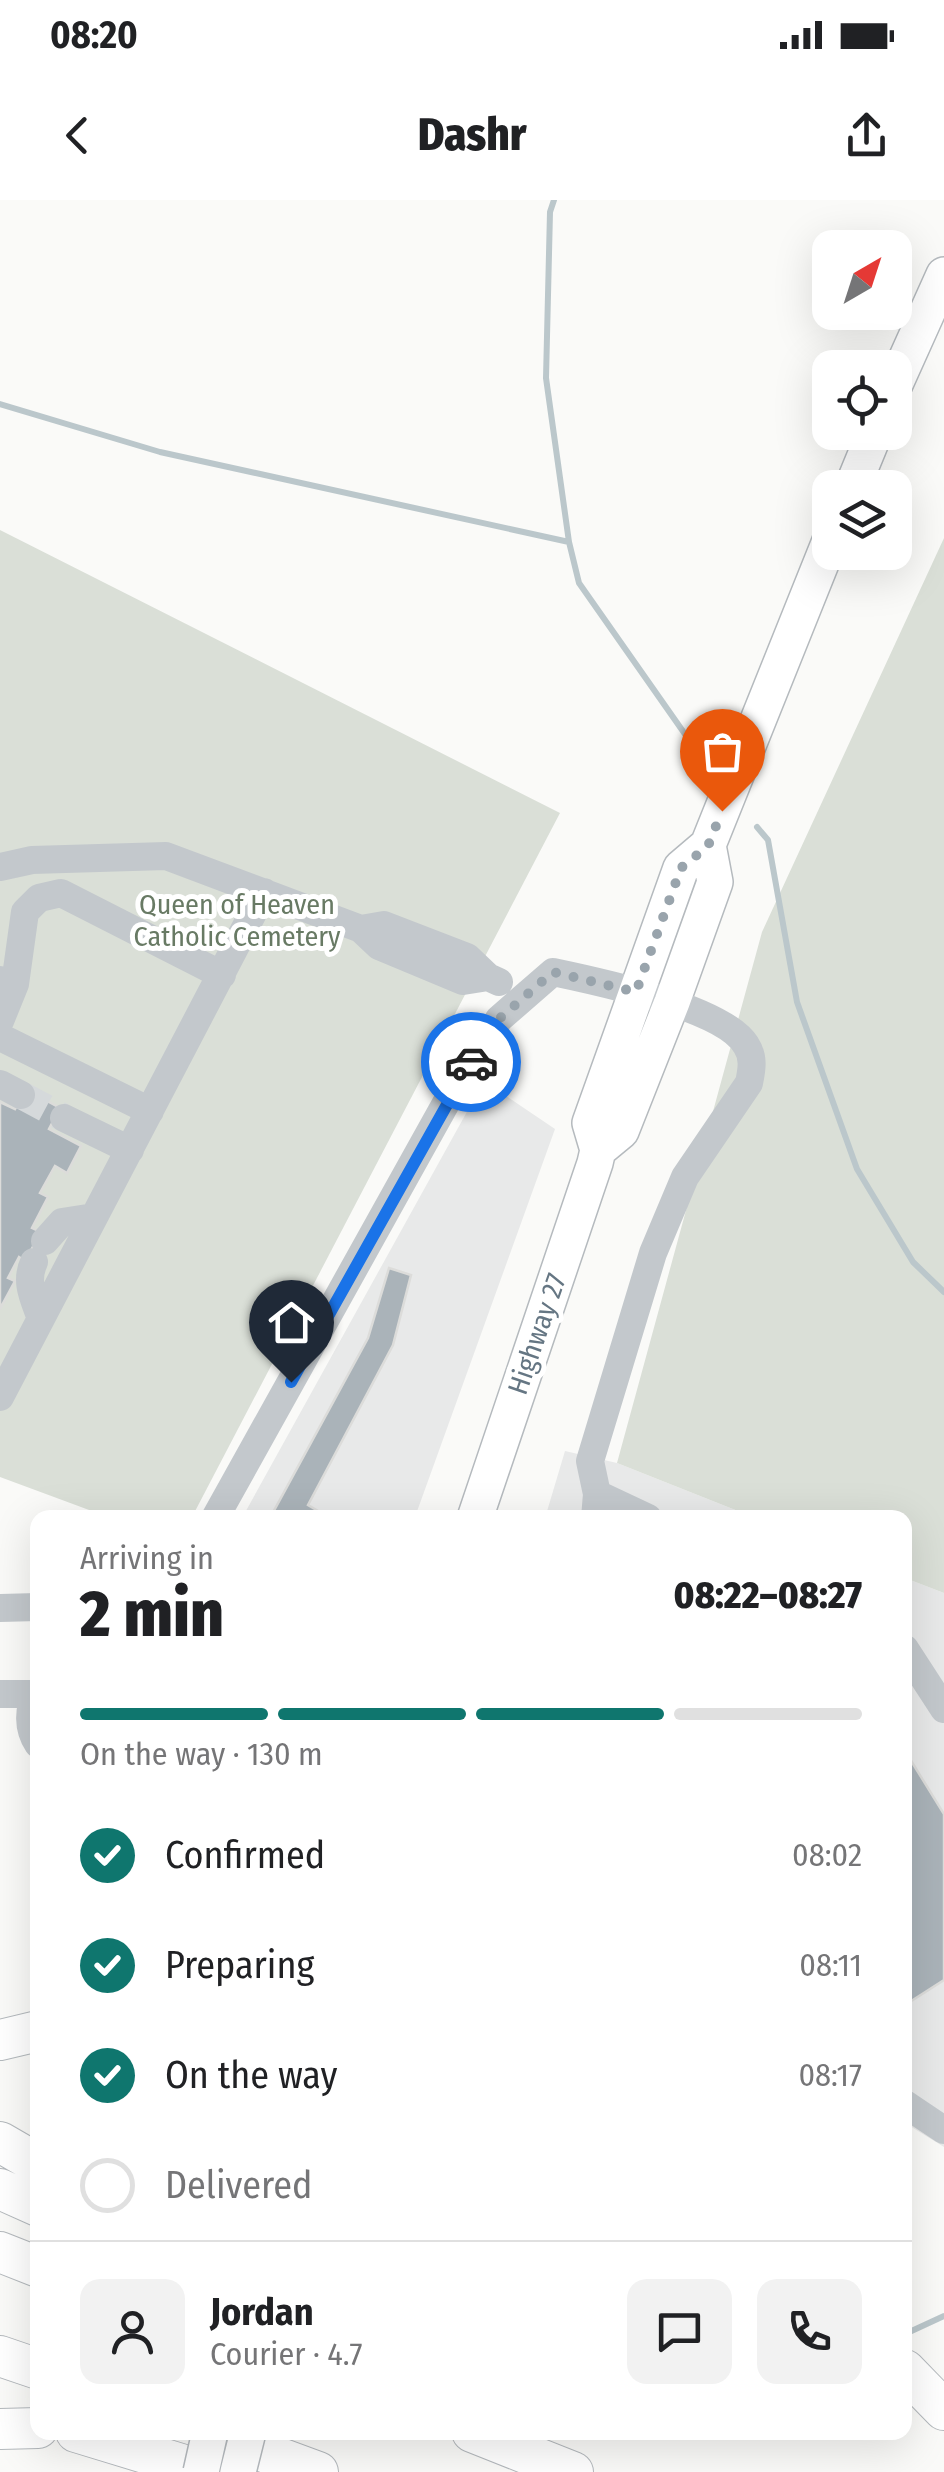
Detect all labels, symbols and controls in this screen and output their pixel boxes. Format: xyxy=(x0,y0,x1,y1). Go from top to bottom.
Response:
text: 08:20 xyxy=(50,12,138,58)
icon: back xyxy=(50,108,105,163)
text: Dashr xyxy=(418,108,526,162)
icon: share xyxy=(839,108,894,163)
north arrow xyxy=(812,230,912,330)
map controls xyxy=(812,230,912,570)
button: locate xyxy=(812,350,912,450)
button: layers xyxy=(812,470,912,570)
pin xyxy=(680,709,765,812)
icon: bag xyxy=(695,724,750,779)
park label: Queen of Heaven Catholic Cemetery xyxy=(133,888,341,953)
courier xyxy=(421,1012,521,1112)
icon: car xyxy=(444,1035,499,1090)
street label: Highway 27 xyxy=(501,1269,573,1399)
pin xyxy=(249,1280,334,1383)
icon: home xyxy=(264,1295,319,1350)
text: Arriving in xyxy=(80,1539,214,1577)
text: 08:22–08:27 xyxy=(674,1572,862,1618)
text: 2 min xyxy=(80,1575,224,1653)
text: On the way · 130 m xyxy=(80,1735,323,1773)
icon: check xyxy=(80,1828,135,1883)
text: Confirmed xyxy=(165,1832,325,1878)
text: 08:02 xyxy=(792,1836,862,1874)
icon: check xyxy=(80,1938,135,1993)
text: Preparing xyxy=(165,1942,314,1988)
text: 08:11 xyxy=(799,1946,862,1984)
icon: check xyxy=(80,2048,135,2103)
text: On the way xyxy=(165,2052,337,2098)
text: 08:17 xyxy=(798,2056,862,2094)
text: Delivered xyxy=(165,2162,312,2208)
button: person xyxy=(80,2279,185,2384)
button: chat xyxy=(627,2279,732,2384)
button: phone xyxy=(757,2279,862,2384)
text: Jordan xyxy=(210,2289,314,2335)
text: Courier · 4.7 xyxy=(210,2335,362,2373)

